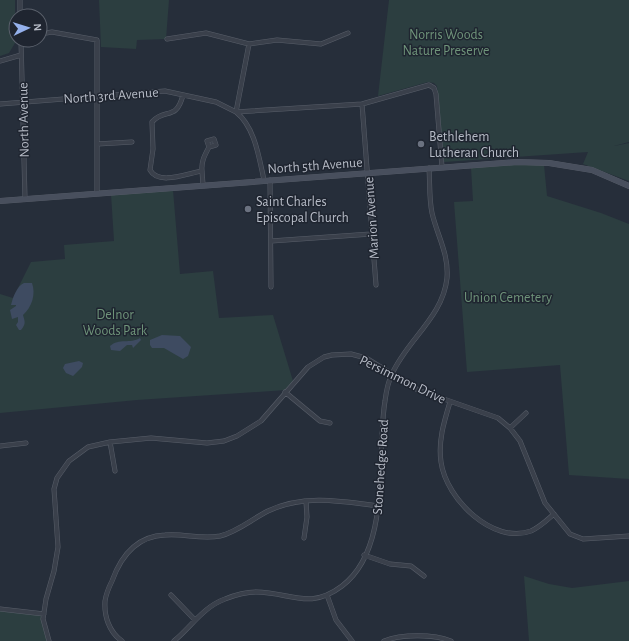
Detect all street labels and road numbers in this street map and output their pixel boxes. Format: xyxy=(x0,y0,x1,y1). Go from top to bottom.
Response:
street label: North Avenue xyxy=(16,82,32,158)
street label: North 3rd Avenue xyxy=(63,86,159,106)
street label: North 5th Avenue xyxy=(267,156,363,176)
street label: Marion Avenue xyxy=(362,176,382,259)
street label: Persimmon Drive xyxy=(357,353,448,407)
street label: Stonehedge Road xyxy=(371,419,391,515)

